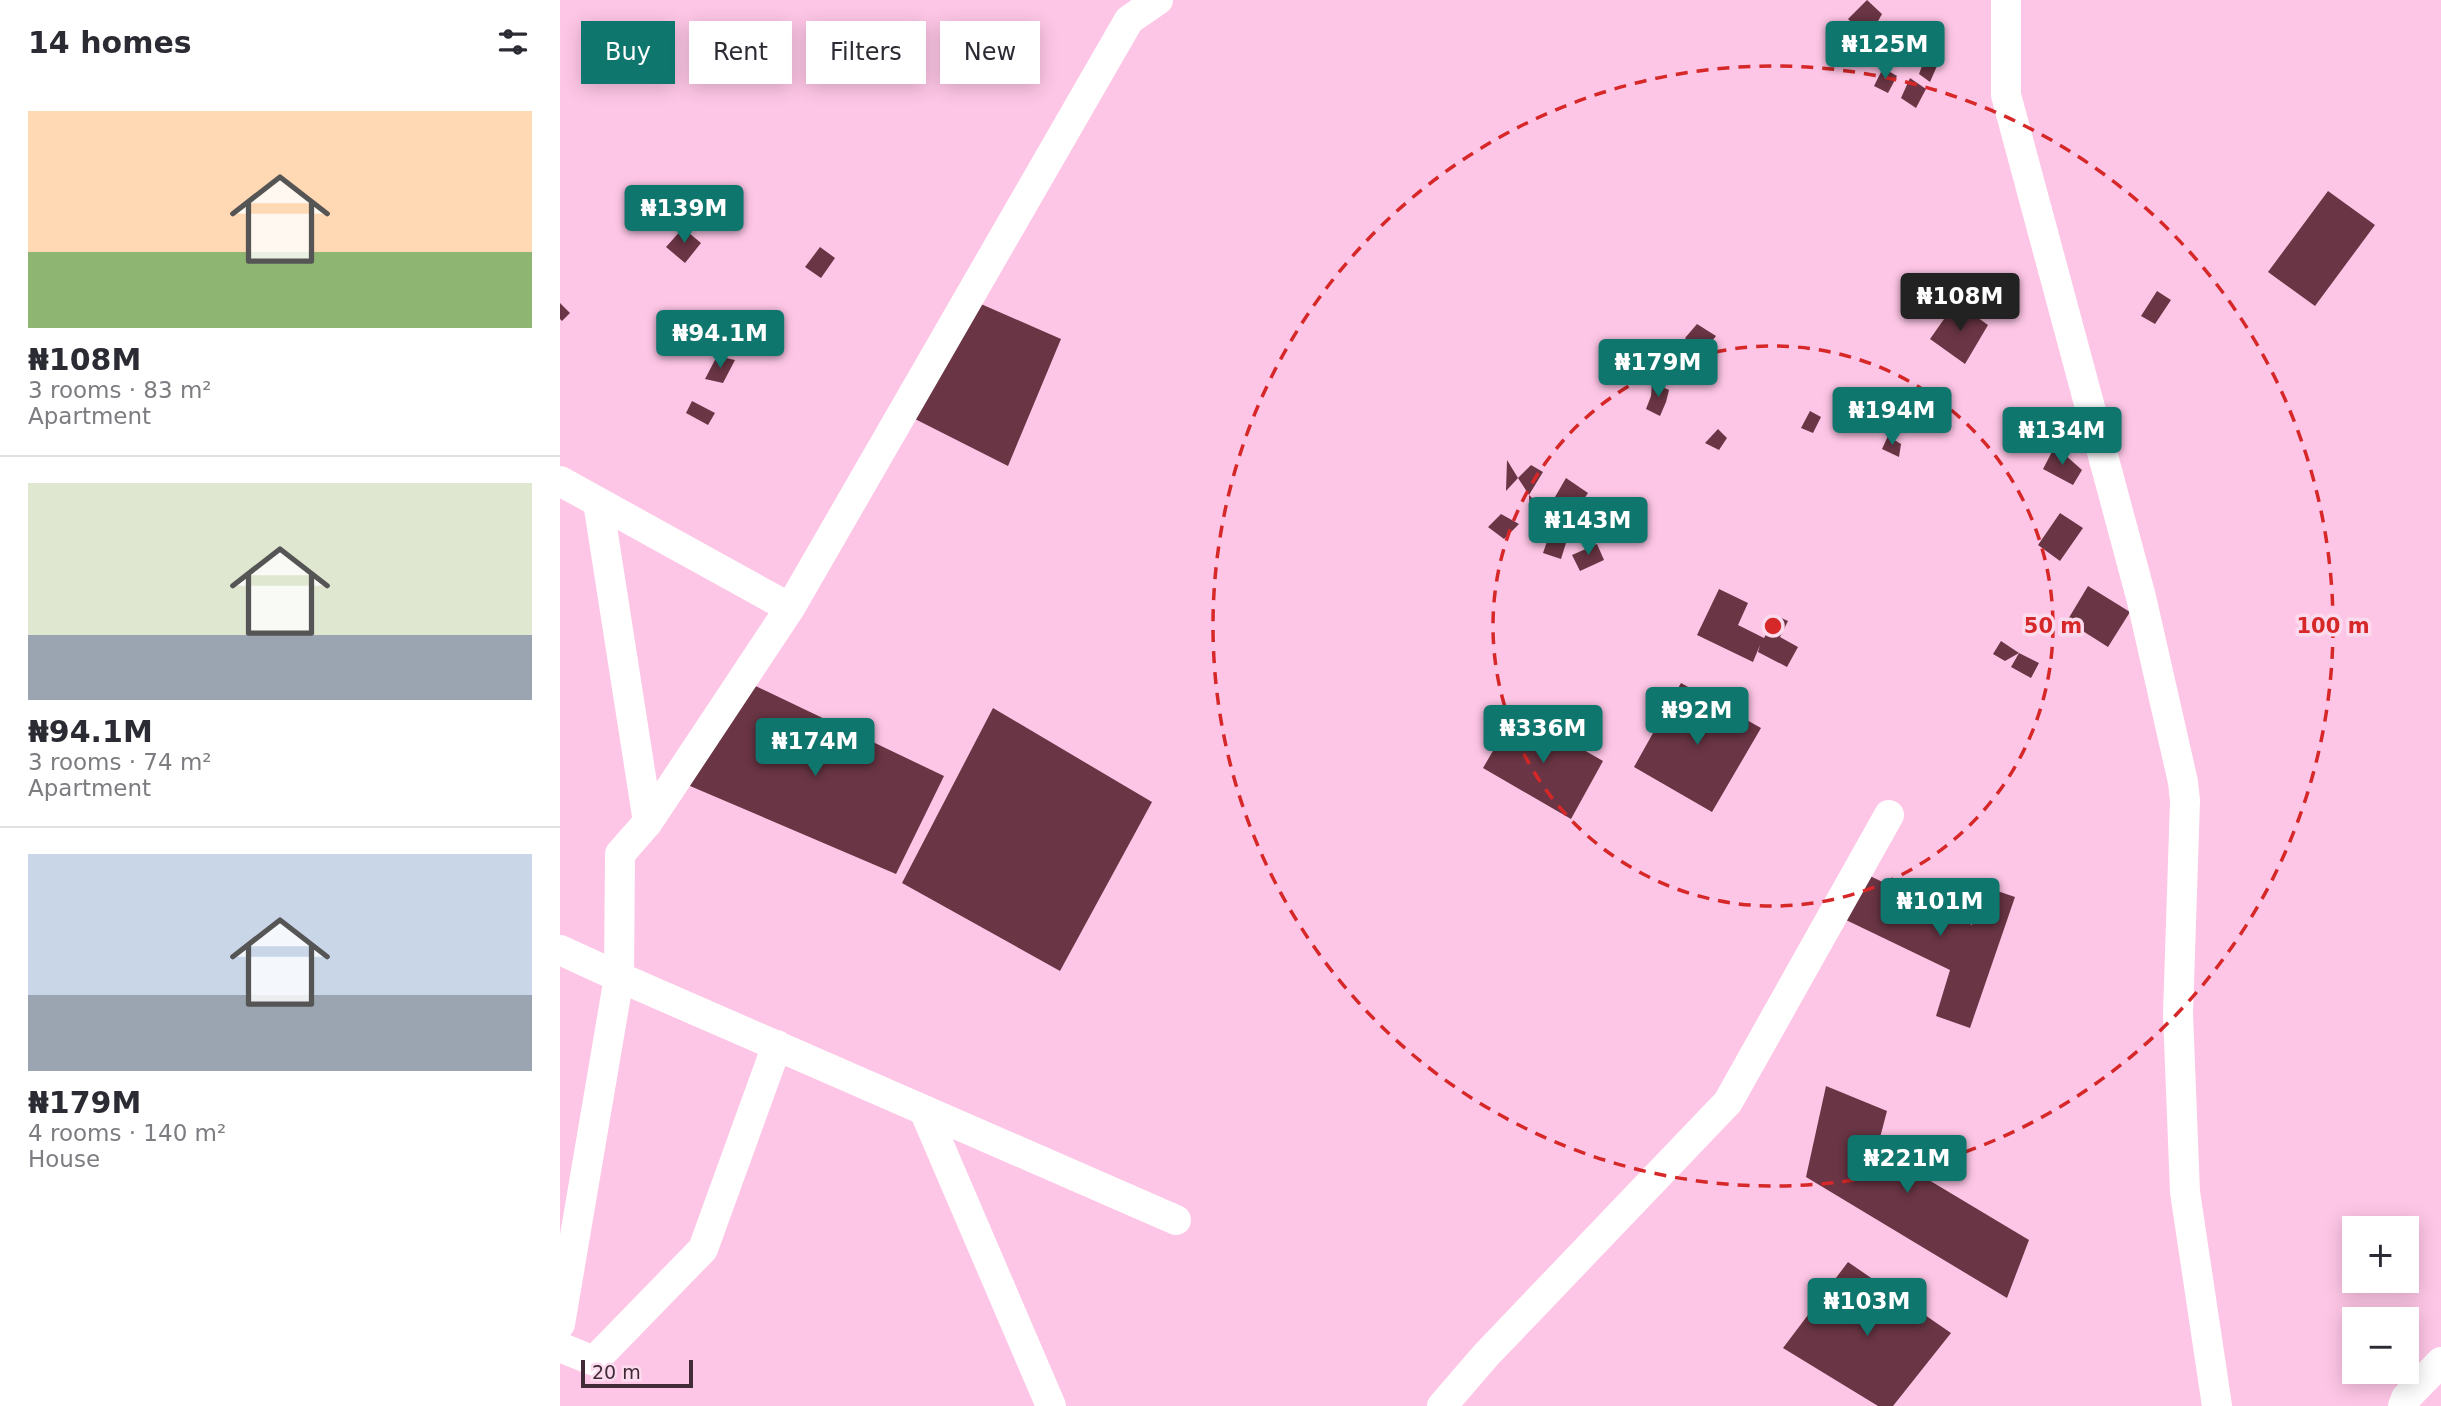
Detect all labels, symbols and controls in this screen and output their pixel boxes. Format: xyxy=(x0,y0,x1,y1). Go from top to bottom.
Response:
chip: Buy xyxy=(581,21,675,84)
chip: Rent xyxy=(689,21,792,84)
chip: Filters xyxy=(806,21,926,84)
chip: New xyxy=(940,21,1040,84)
pin: ₦125M xyxy=(1836,22,1934,81)
icon: filters xyxy=(494,23,532,61)
text: 14 homes xyxy=(28,25,192,60)
text: ₦125M xyxy=(1842,31,1928,57)
icon: home xyxy=(217,156,343,282)
pin: ₦139M xyxy=(635,186,733,245)
text: ₦139M xyxy=(641,195,727,221)
pin: ₦108M xyxy=(1911,274,2009,333)
text: ₦108M xyxy=(1917,283,2003,309)
pin: ₦94.1M xyxy=(663,310,777,370)
text: ₦94.1M xyxy=(672,320,768,346)
pin: ₦179M xyxy=(1609,340,1707,399)
text: ₦108M xyxy=(28,342,141,377)
text: ₦179M xyxy=(1615,349,1701,375)
text: 3 rooms · 83 m² xyxy=(28,377,212,403)
pin: ₦194M xyxy=(1843,388,1941,447)
text: ₦194M xyxy=(1849,397,1935,423)
text: Apartment xyxy=(28,403,151,429)
pin: ₦134M xyxy=(2013,407,2111,467)
text: ₦134M xyxy=(2019,417,2105,443)
pin: ₦143M xyxy=(1539,498,1637,557)
text: ₦143M xyxy=(1545,507,1631,533)
icon: home xyxy=(217,528,343,654)
centre of rings xyxy=(1761,614,1785,638)
text: 50 m xyxy=(2024,614,2082,638)
text: 100 m xyxy=(2296,614,2370,638)
pin: ₦92M xyxy=(1656,688,1738,747)
text: ₦92M xyxy=(1662,697,1732,723)
pin: ₦336M xyxy=(1494,706,1592,765)
text: ₦94.1M xyxy=(28,714,153,749)
text: ₦336M xyxy=(1500,715,1586,741)
pin: ₦174M xyxy=(766,718,864,778)
text: ₦174M xyxy=(772,728,858,754)
text: 3 rooms · 74 m² xyxy=(28,749,212,775)
text: Apartment xyxy=(28,775,151,801)
pin: ₦101M xyxy=(1891,878,1989,938)
text: ₦101M xyxy=(1897,888,1983,914)
icon: home xyxy=(217,899,343,1025)
text: ₦179M xyxy=(28,1085,141,1120)
text: 4 rooms · 140 m² xyxy=(28,1120,226,1146)
pin: ₦221M xyxy=(1858,1136,1956,1195)
text: ₦221M xyxy=(1864,1145,1950,1171)
text: House xyxy=(28,1146,100,1172)
map controls xyxy=(2342,1216,2419,1384)
button: + xyxy=(2342,1216,2419,1293)
pin: ₦103M xyxy=(1818,1278,1916,1338)
text: ₦103M xyxy=(1824,1288,1910,1314)
button: − xyxy=(2342,1307,2419,1384)
scale bar xyxy=(581,1357,693,1389)
text: 20 m xyxy=(592,1361,641,1383)

